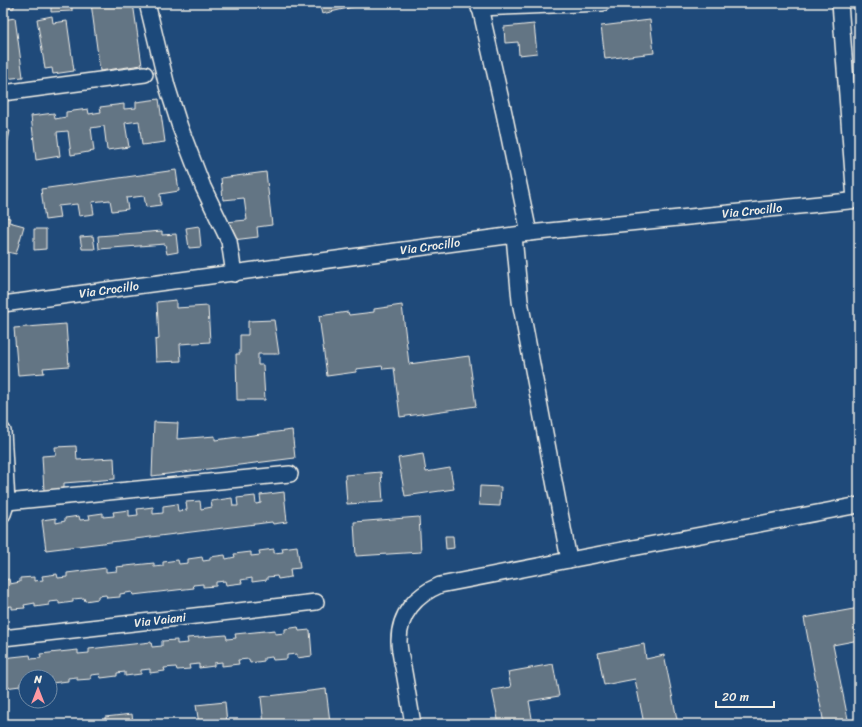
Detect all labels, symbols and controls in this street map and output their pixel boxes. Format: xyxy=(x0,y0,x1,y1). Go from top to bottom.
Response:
street label: Via Crocillo xyxy=(721,197,783,225)
street label: Via Crocillo xyxy=(399,231,461,261)
street label: Via Crocillo xyxy=(78,275,140,305)
street label: Via Vaiani xyxy=(133,606,188,634)
north arrow xyxy=(18,669,58,709)
text: N xyxy=(33,670,42,689)
scale bar xyxy=(716,683,774,709)
text: 20 m xyxy=(722,686,749,708)

